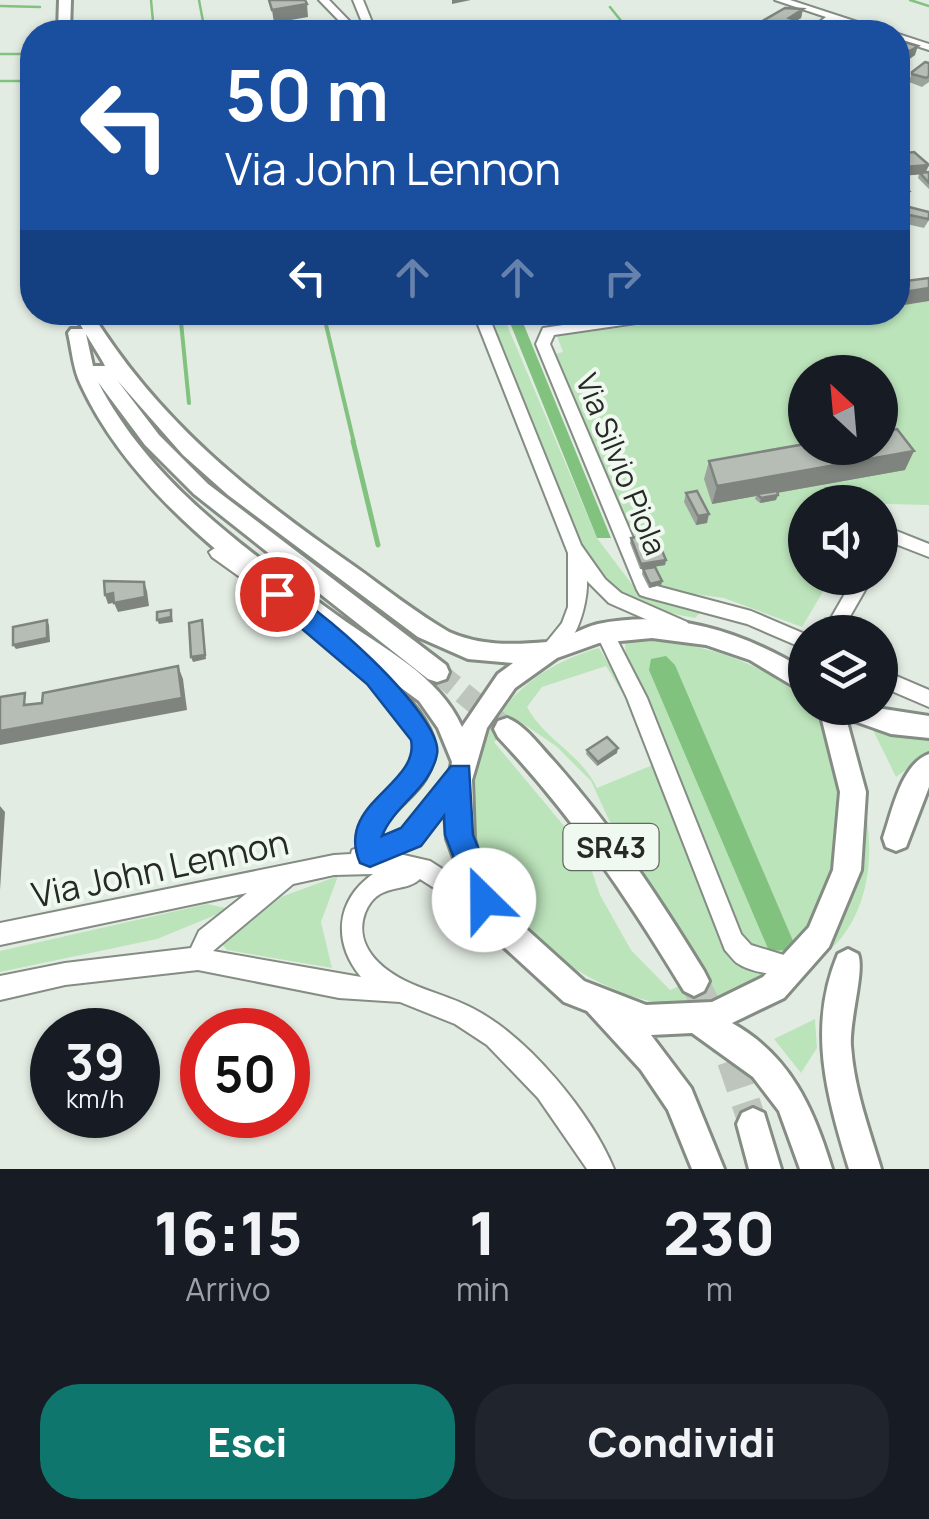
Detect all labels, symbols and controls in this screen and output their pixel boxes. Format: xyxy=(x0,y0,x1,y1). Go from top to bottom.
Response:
text: 50 m xyxy=(225,46,389,142)
icon: left xyxy=(60,60,190,190)
text: Via John Lennon xyxy=(225,137,561,199)
icon: left xyxy=(280,250,335,305)
icon: ahead xyxy=(385,250,440,305)
icon: ahead xyxy=(490,250,545,305)
icon: right xyxy=(595,250,650,305)
north arrow xyxy=(788,355,898,465)
map controls xyxy=(788,355,898,725)
street label: Via Silvio Piola xyxy=(567,367,677,561)
button: sound xyxy=(788,485,898,595)
pin xyxy=(235,552,320,637)
icon: arrive xyxy=(250,567,305,622)
button: layers xyxy=(788,615,898,725)
street label: Via John Lennon xyxy=(27,817,293,919)
road number: SR43 xyxy=(564,824,658,870)
position arrow xyxy=(432,848,536,952)
speed limit sign: 50 xyxy=(180,1008,310,1138)
text: 39 xyxy=(65,1027,125,1095)
text: km/h xyxy=(66,1081,124,1116)
text: 16:15 xyxy=(154,1191,302,1273)
text: 1 xyxy=(469,1191,496,1273)
text: 230 xyxy=(663,1191,775,1273)
text: Arrivo xyxy=(185,1267,271,1311)
text: min xyxy=(456,1267,510,1311)
text: m xyxy=(706,1267,733,1311)
button: Esci xyxy=(40,1384,455,1499)
button: Condividi xyxy=(475,1384,889,1499)

